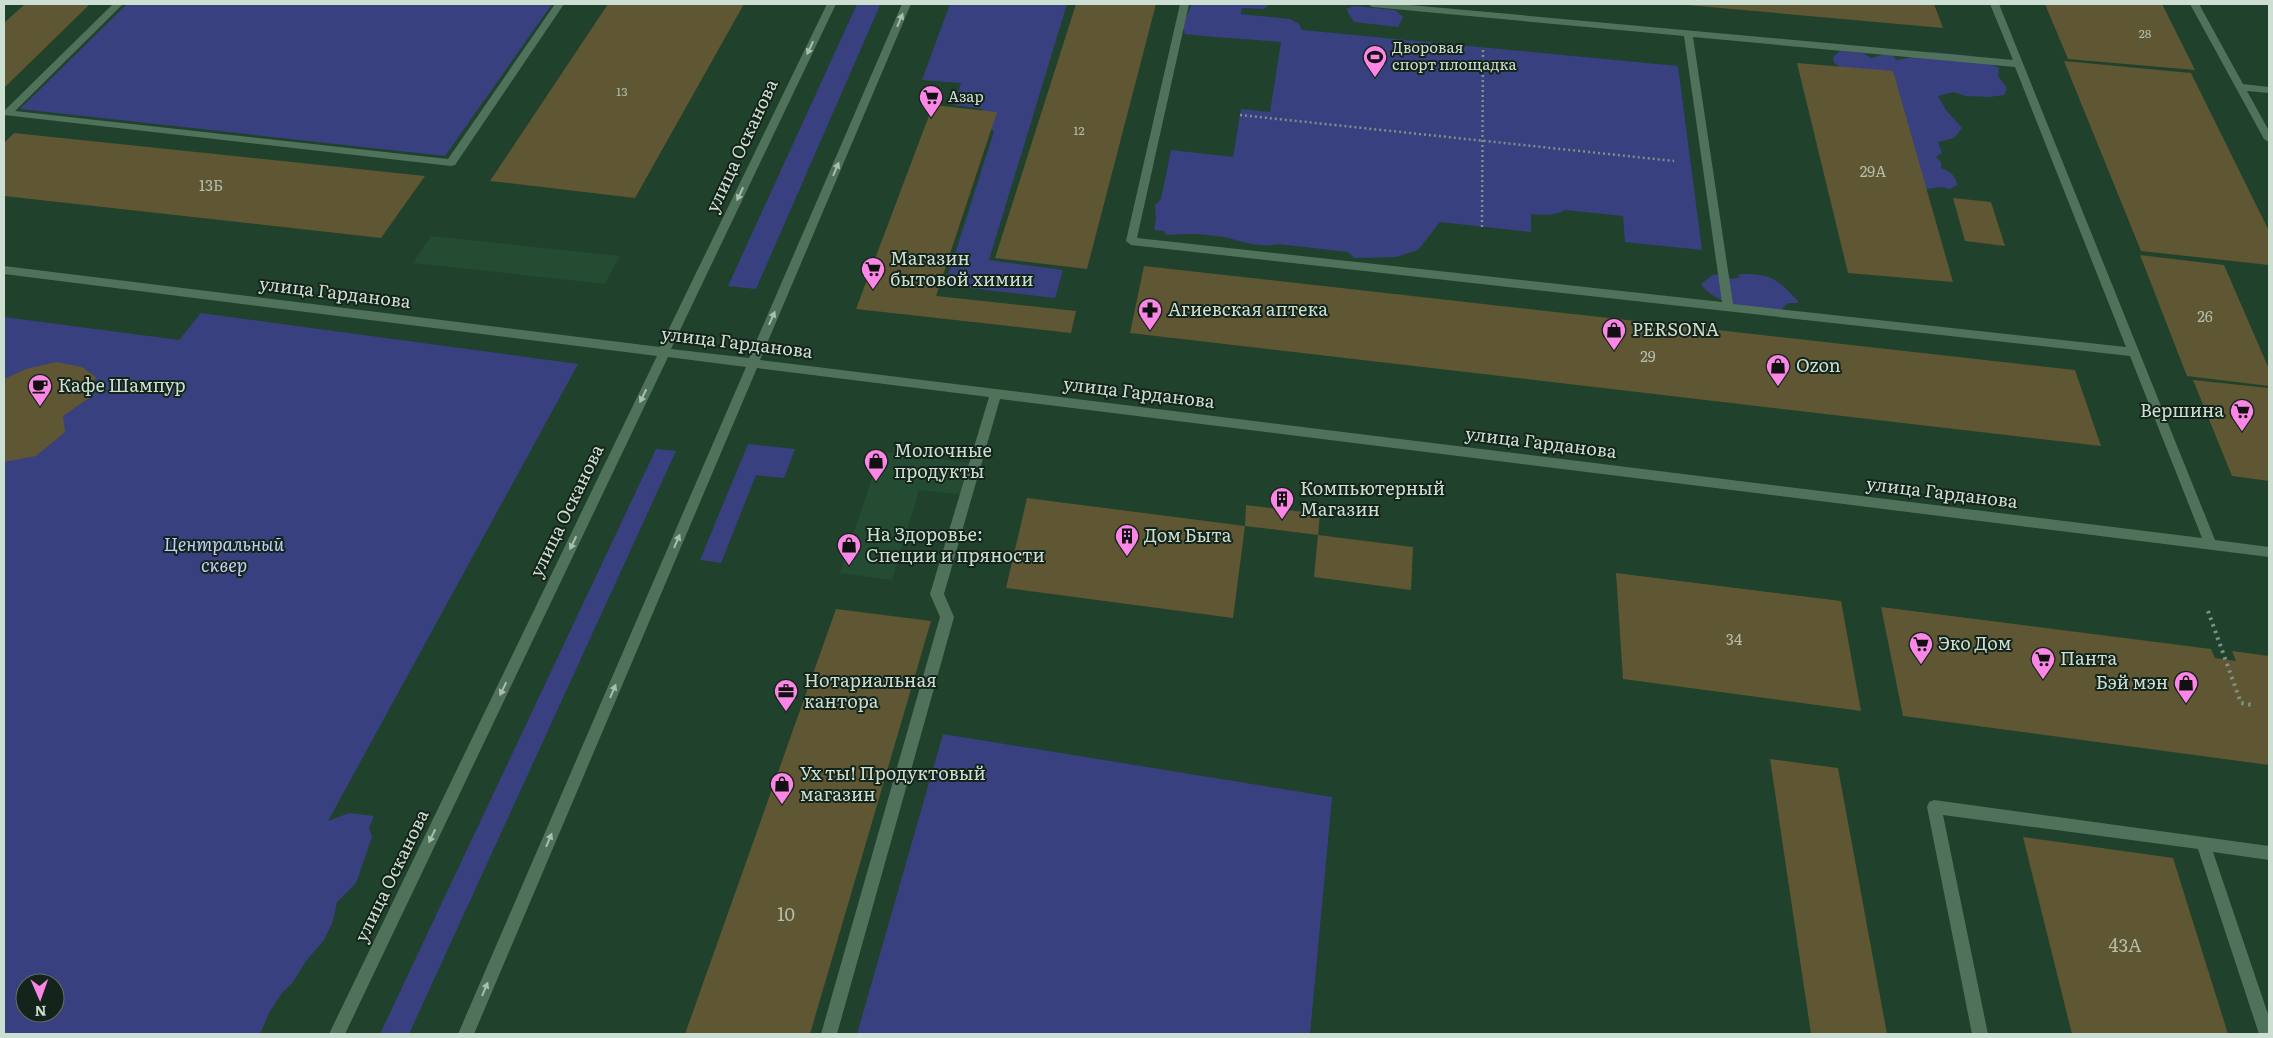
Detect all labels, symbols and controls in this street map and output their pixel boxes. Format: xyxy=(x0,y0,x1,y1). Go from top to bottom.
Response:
one-way arrow xyxy=(897,13,905,27)
house number: 28 xyxy=(2139,24,2152,42)
place label: Дворовая спорт площадка xyxy=(1392,35,1517,75)
one-way arrow xyxy=(805,41,813,55)
sports icon: Дворовая спорт площадка xyxy=(1362,44,1388,78)
street label: улица Осканова xyxy=(698,74,784,217)
house number: 13 xyxy=(616,82,628,100)
supermarket icon: Азар xyxy=(918,84,944,118)
place label: Азар xyxy=(948,84,984,107)
house number: 12 xyxy=(1074,121,1084,139)
house number: 29А xyxy=(1860,159,1886,182)
one-way arrow xyxy=(833,162,841,176)
house number: 13Б xyxy=(199,173,223,196)
one-way arrow xyxy=(736,187,744,202)
place label: Магазин бытовой химии xyxy=(890,244,1033,292)
supermarket icon: Магазин бытовой химии xyxy=(860,256,886,290)
street label: улица Гарданова xyxy=(258,269,413,314)
place label: Агиевская аптека xyxy=(1168,295,1328,322)
pharmacy icon: Агиевская аптека xyxy=(1137,297,1163,331)
house number: 26 xyxy=(2197,304,2213,327)
one-way arrow xyxy=(768,311,776,325)
place label: PERSONA xyxy=(1632,315,1719,342)
shop icon: PERSONA xyxy=(1601,317,1627,351)
street label: улица Гарданова xyxy=(660,319,815,364)
house number: 29 xyxy=(1640,344,1656,367)
place label: Ozon xyxy=(1796,351,1841,378)
shop icon: Ozon xyxy=(1765,353,1791,387)
street label: улица Гарданова xyxy=(1062,369,1217,414)
place label: Кафе Шампур xyxy=(58,371,186,398)
cafe icon: Кафе Шампур xyxy=(27,373,53,407)
one-way arrow xyxy=(639,389,647,403)
place label: Вершина xyxy=(2140,396,2224,423)
supermarket icon: Вершина xyxy=(2229,398,2255,432)
street label: улица Гарданова xyxy=(1464,419,1619,464)
place label: Молочные продукты xyxy=(894,436,992,484)
street label: улица Осканова xyxy=(522,439,610,581)
shop icon: Молочные продукты xyxy=(863,448,889,482)
street label: улица Гарданова xyxy=(1865,469,2020,514)
place label: Компьютерный Магазин xyxy=(1300,474,1445,522)
building icon: Компьютерный Магазин xyxy=(1269,486,1295,520)
place label: На Здоровье: Специи и пряности xyxy=(866,520,1045,568)
place label: Дом Быта xyxy=(1144,521,1232,548)
building icon: Дом Быта xyxy=(1114,523,1140,557)
park label: Центральный сквер xyxy=(164,530,284,578)
shop icon: На Здоровье: Специи и пряности xyxy=(836,532,862,566)
one-way arrow xyxy=(673,534,681,548)
one-way arrow xyxy=(569,535,577,550)
house number: 34 xyxy=(1726,627,1742,650)
place label: Эко Дом xyxy=(1938,629,2011,656)
supermarket icon: Эко Дом xyxy=(1908,631,1934,665)
place label: Панта xyxy=(2060,644,2118,671)
supermarket icon: Панта xyxy=(2030,646,2056,680)
place label: Нотариальная кантора xyxy=(804,666,937,714)
place label: Бэй мэн xyxy=(2096,668,2168,695)
shop icon: Бэй мэн xyxy=(2173,670,2199,704)
office icon: Нотариальная кантора xyxy=(773,678,799,712)
one-way arrow xyxy=(498,682,506,696)
one-way arrow xyxy=(609,684,617,698)
place label: Ух ты! Продуктовый магазин xyxy=(800,759,986,807)
shop icon: Ух ты! Продуктовый магазин xyxy=(769,771,795,805)
street label: улица Осканова xyxy=(347,804,435,946)
one-way arrow xyxy=(428,829,436,843)
one-way arrow xyxy=(545,833,553,847)
house number: 10 xyxy=(777,900,795,927)
house number: 43А xyxy=(2109,931,2141,958)
north arrow xyxy=(15,973,65,1023)
one-way arrow xyxy=(481,982,489,996)
text: N xyxy=(34,1002,47,1022)

